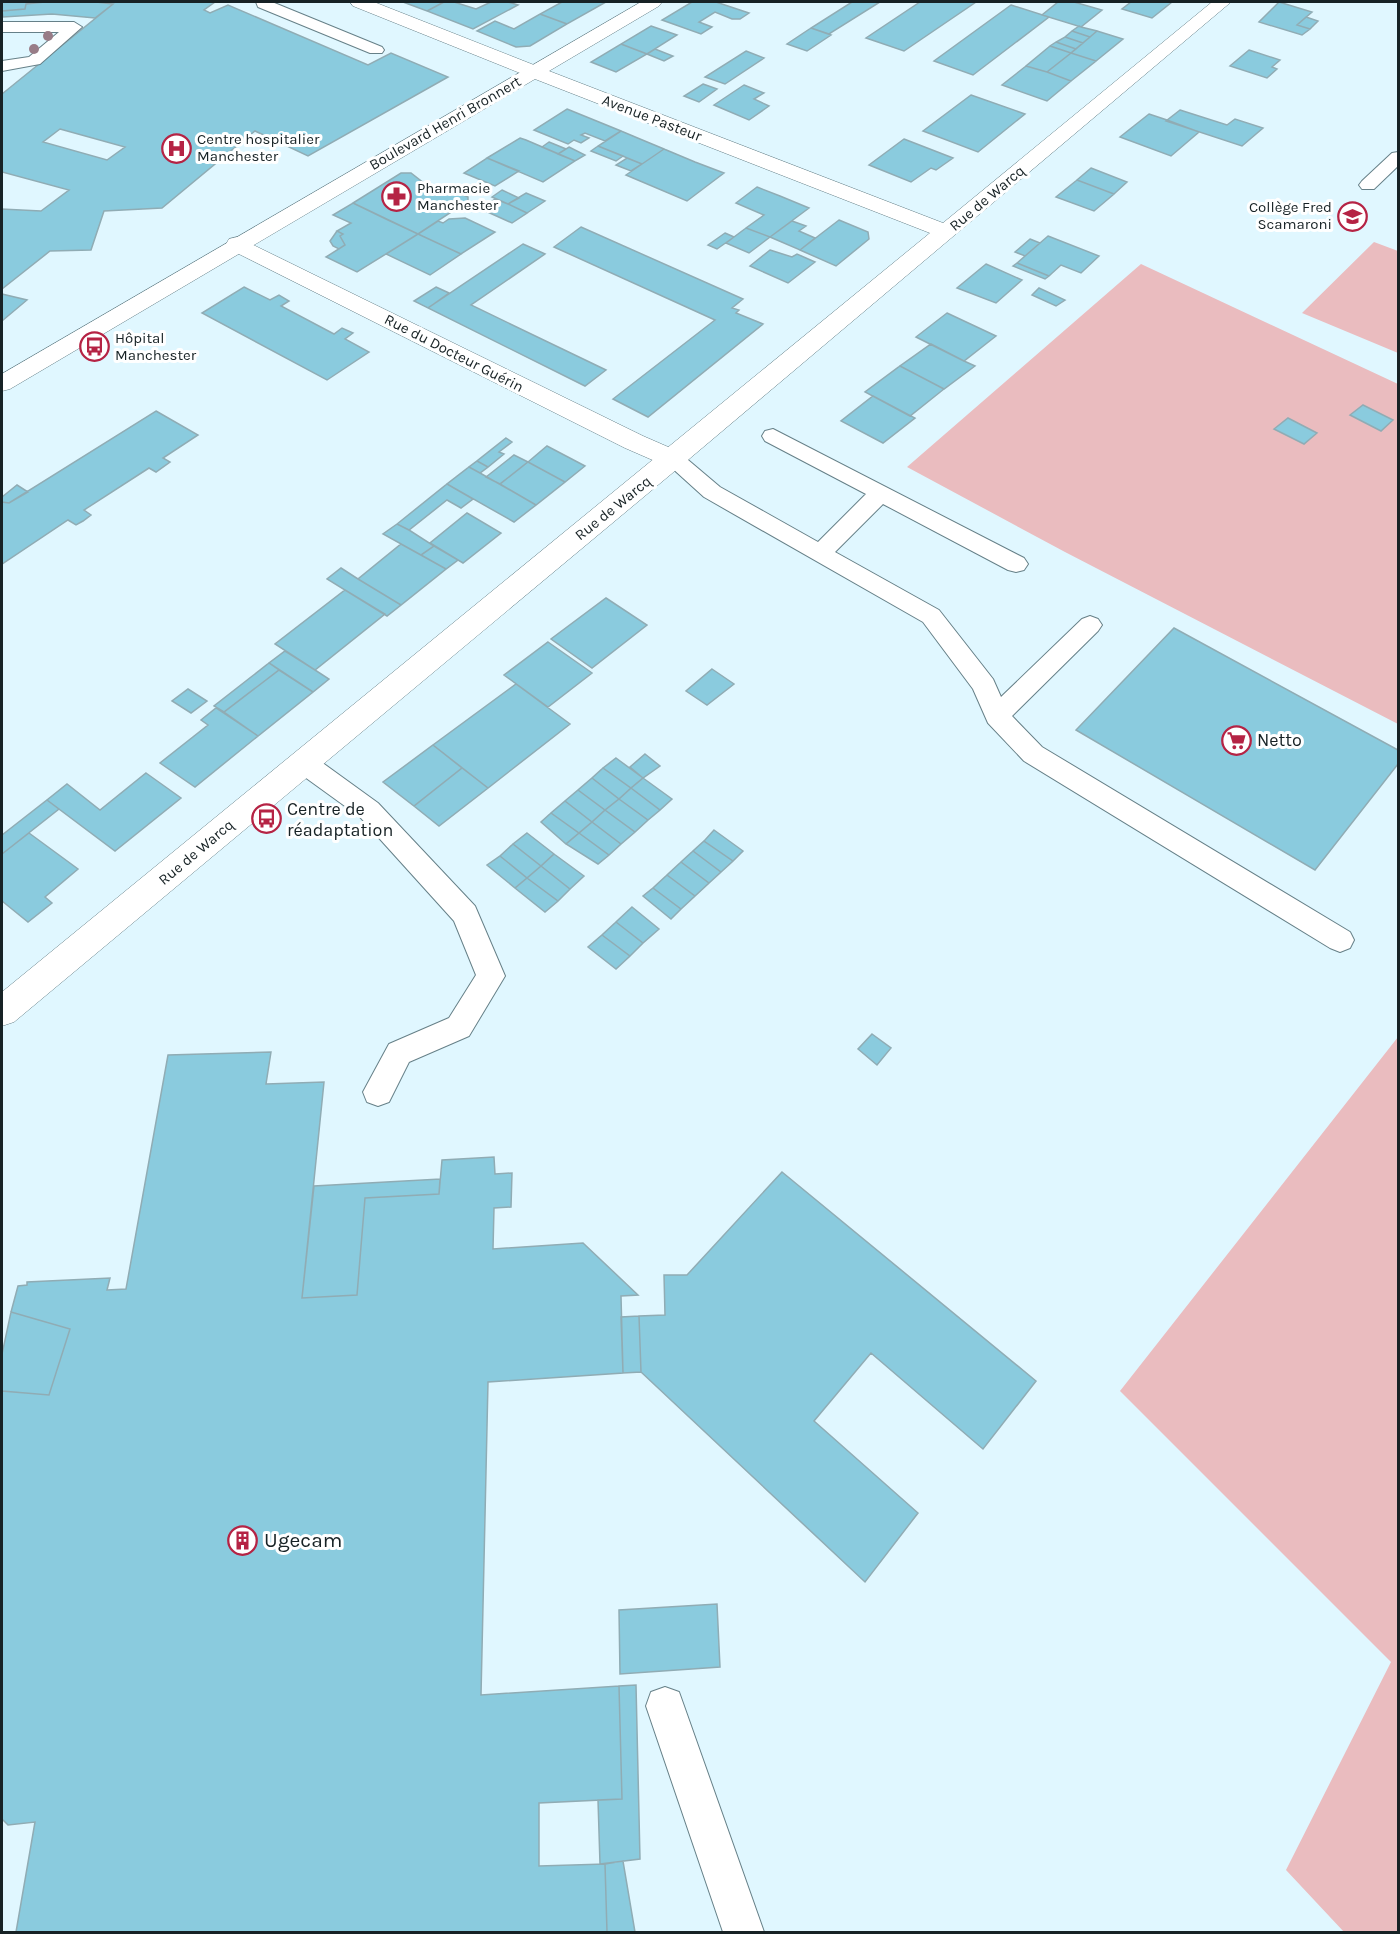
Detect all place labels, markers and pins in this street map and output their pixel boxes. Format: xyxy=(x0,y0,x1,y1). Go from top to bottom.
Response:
place label: Centre hospitalier Manchester xyxy=(197,130,320,165)
hospital icon: Centre hospitalier Manchester xyxy=(160,132,192,164)
place label: Pharmacie Manchester xyxy=(417,179,499,214)
pharmacy icon: Pharmacie Manchester xyxy=(380,181,412,213)
place label: Collège Fred Scamaroni xyxy=(1249,198,1332,233)
school or university icon: Collège Fred Scamaroni xyxy=(1337,200,1369,232)
place label: Hôpital Manchester xyxy=(115,329,197,364)
bus stop icon: Hôpital Manchester xyxy=(78,331,110,363)
supermarket icon: Netto xyxy=(1220,724,1252,756)
place label: Netto xyxy=(1257,729,1302,751)
place label: Centre de réadaptation xyxy=(287,798,393,841)
bus stop icon: Centre de réadaptation xyxy=(250,803,282,835)
building icon: Ugecam xyxy=(227,1524,259,1556)
place label: Ugecam xyxy=(264,1528,342,1552)

